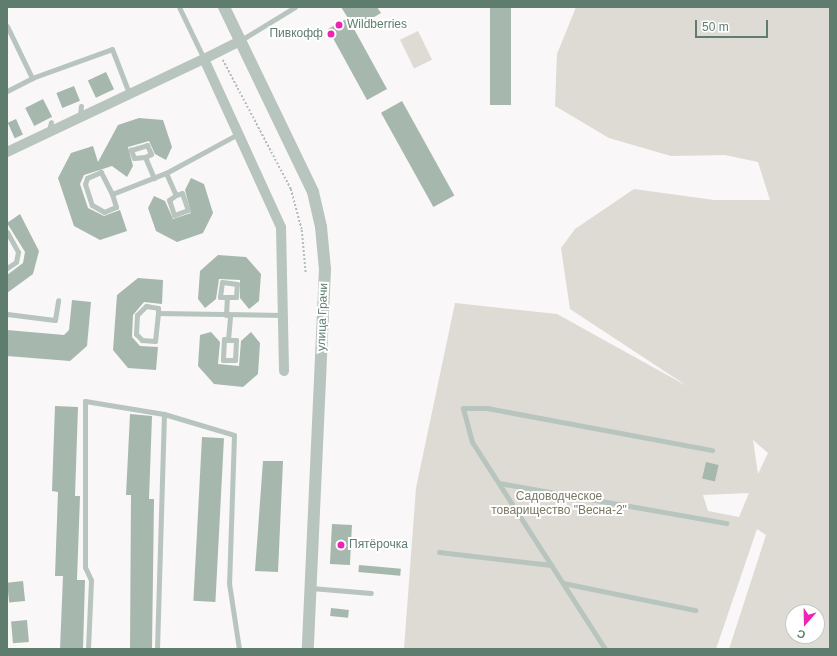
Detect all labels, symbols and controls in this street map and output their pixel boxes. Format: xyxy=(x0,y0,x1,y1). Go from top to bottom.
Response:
scale bar xyxy=(697,12,770,38)
place label: Wildberries xyxy=(347,18,407,32)
marker: Wildberries xyxy=(334,20,344,30)
text: 50 m xyxy=(702,20,729,34)
place label: Пивкофф xyxy=(269,27,323,41)
marker: Пивкофф xyxy=(326,29,336,39)
street label: улица Грачи xyxy=(315,283,331,351)
park label: Садоводческое товарищество "Весна-2" xyxy=(491,490,627,518)
place label: Пятёрочка xyxy=(349,538,408,552)
marker: Пятёрочка xyxy=(336,540,346,550)
north arrow xyxy=(785,604,825,644)
text: С xyxy=(795,627,807,641)

